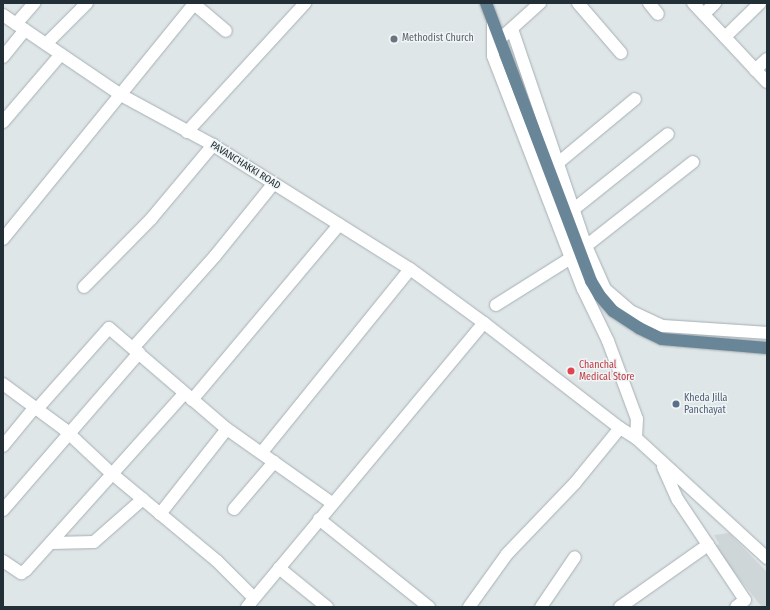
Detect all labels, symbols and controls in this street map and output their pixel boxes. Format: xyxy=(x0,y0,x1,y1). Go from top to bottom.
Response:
place label: Methodist Church xyxy=(402,33,474,45)
marker: Methodist Church xyxy=(389,34,399,44)
street label: PAVANCHAKKI ROAD xyxy=(208,140,282,192)
place label: Chanchal Medical Store xyxy=(579,359,634,382)
marker: Chanchal Medical Store xyxy=(566,366,576,376)
place label: Kheda Jilla Panchayat xyxy=(684,392,727,416)
marker: Kheda Jilla Panchayat xyxy=(671,399,681,409)

